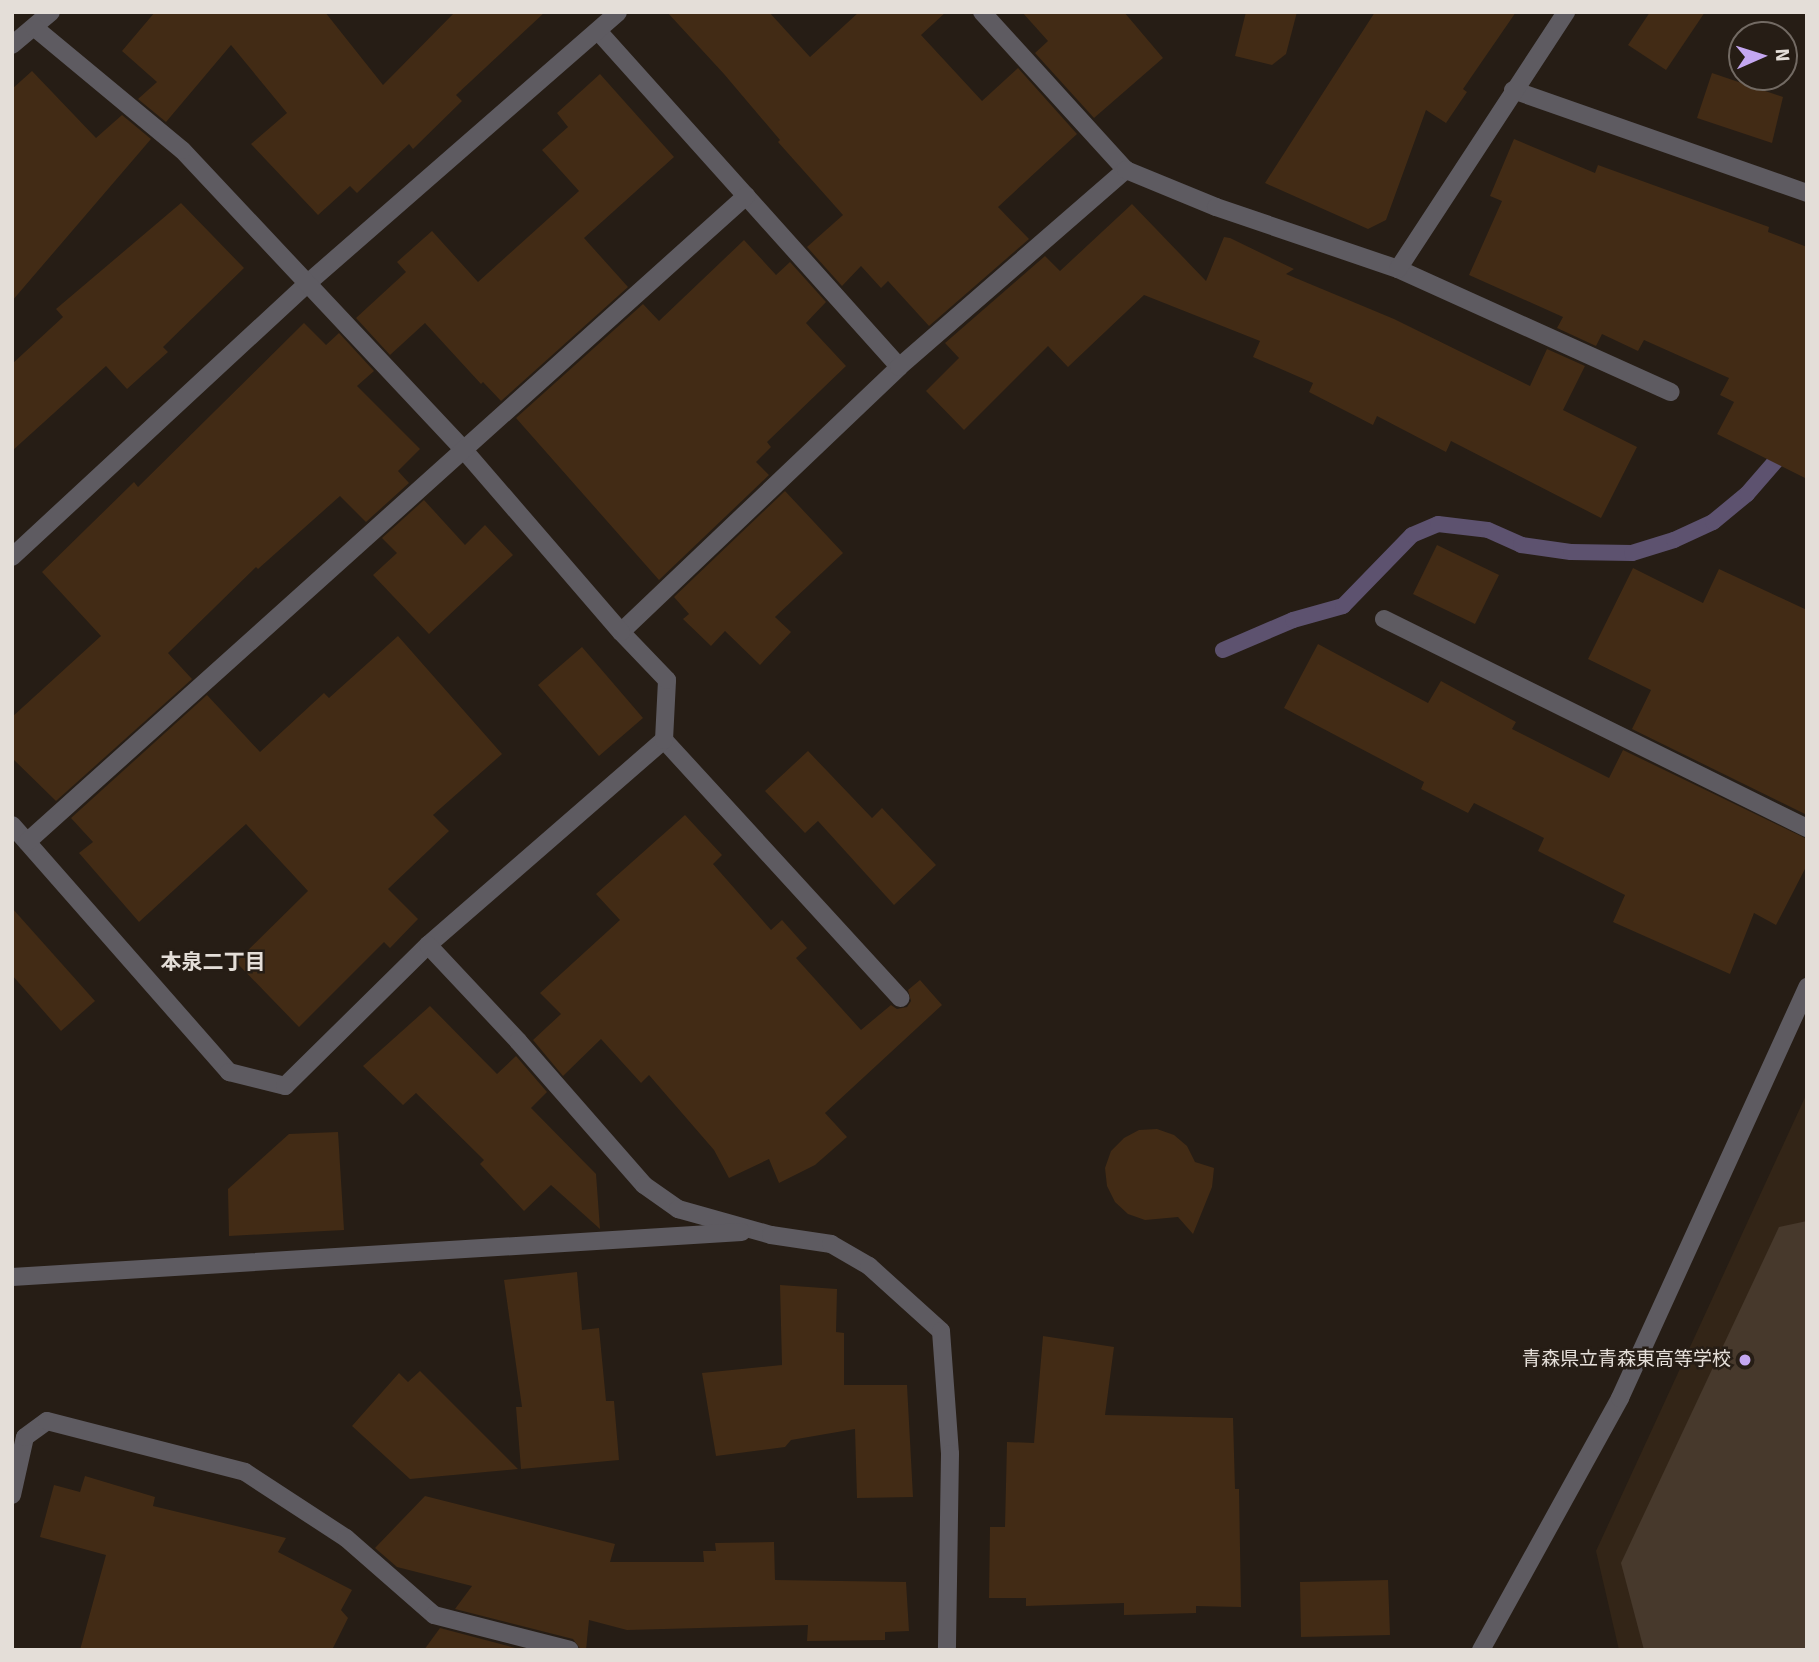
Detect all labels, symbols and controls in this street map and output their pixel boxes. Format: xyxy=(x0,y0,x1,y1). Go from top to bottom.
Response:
north arrow xyxy=(1728,21,1798,91)
text: N xyxy=(1770,48,1794,62)
district label: 本泉二丁目 xyxy=(161,949,265,975)
place label: 青森県立青森東高等学校 xyxy=(1522,1349,1731,1371)
marker: 青森県立青森東高等学校 xyxy=(1737,1352,1753,1368)

